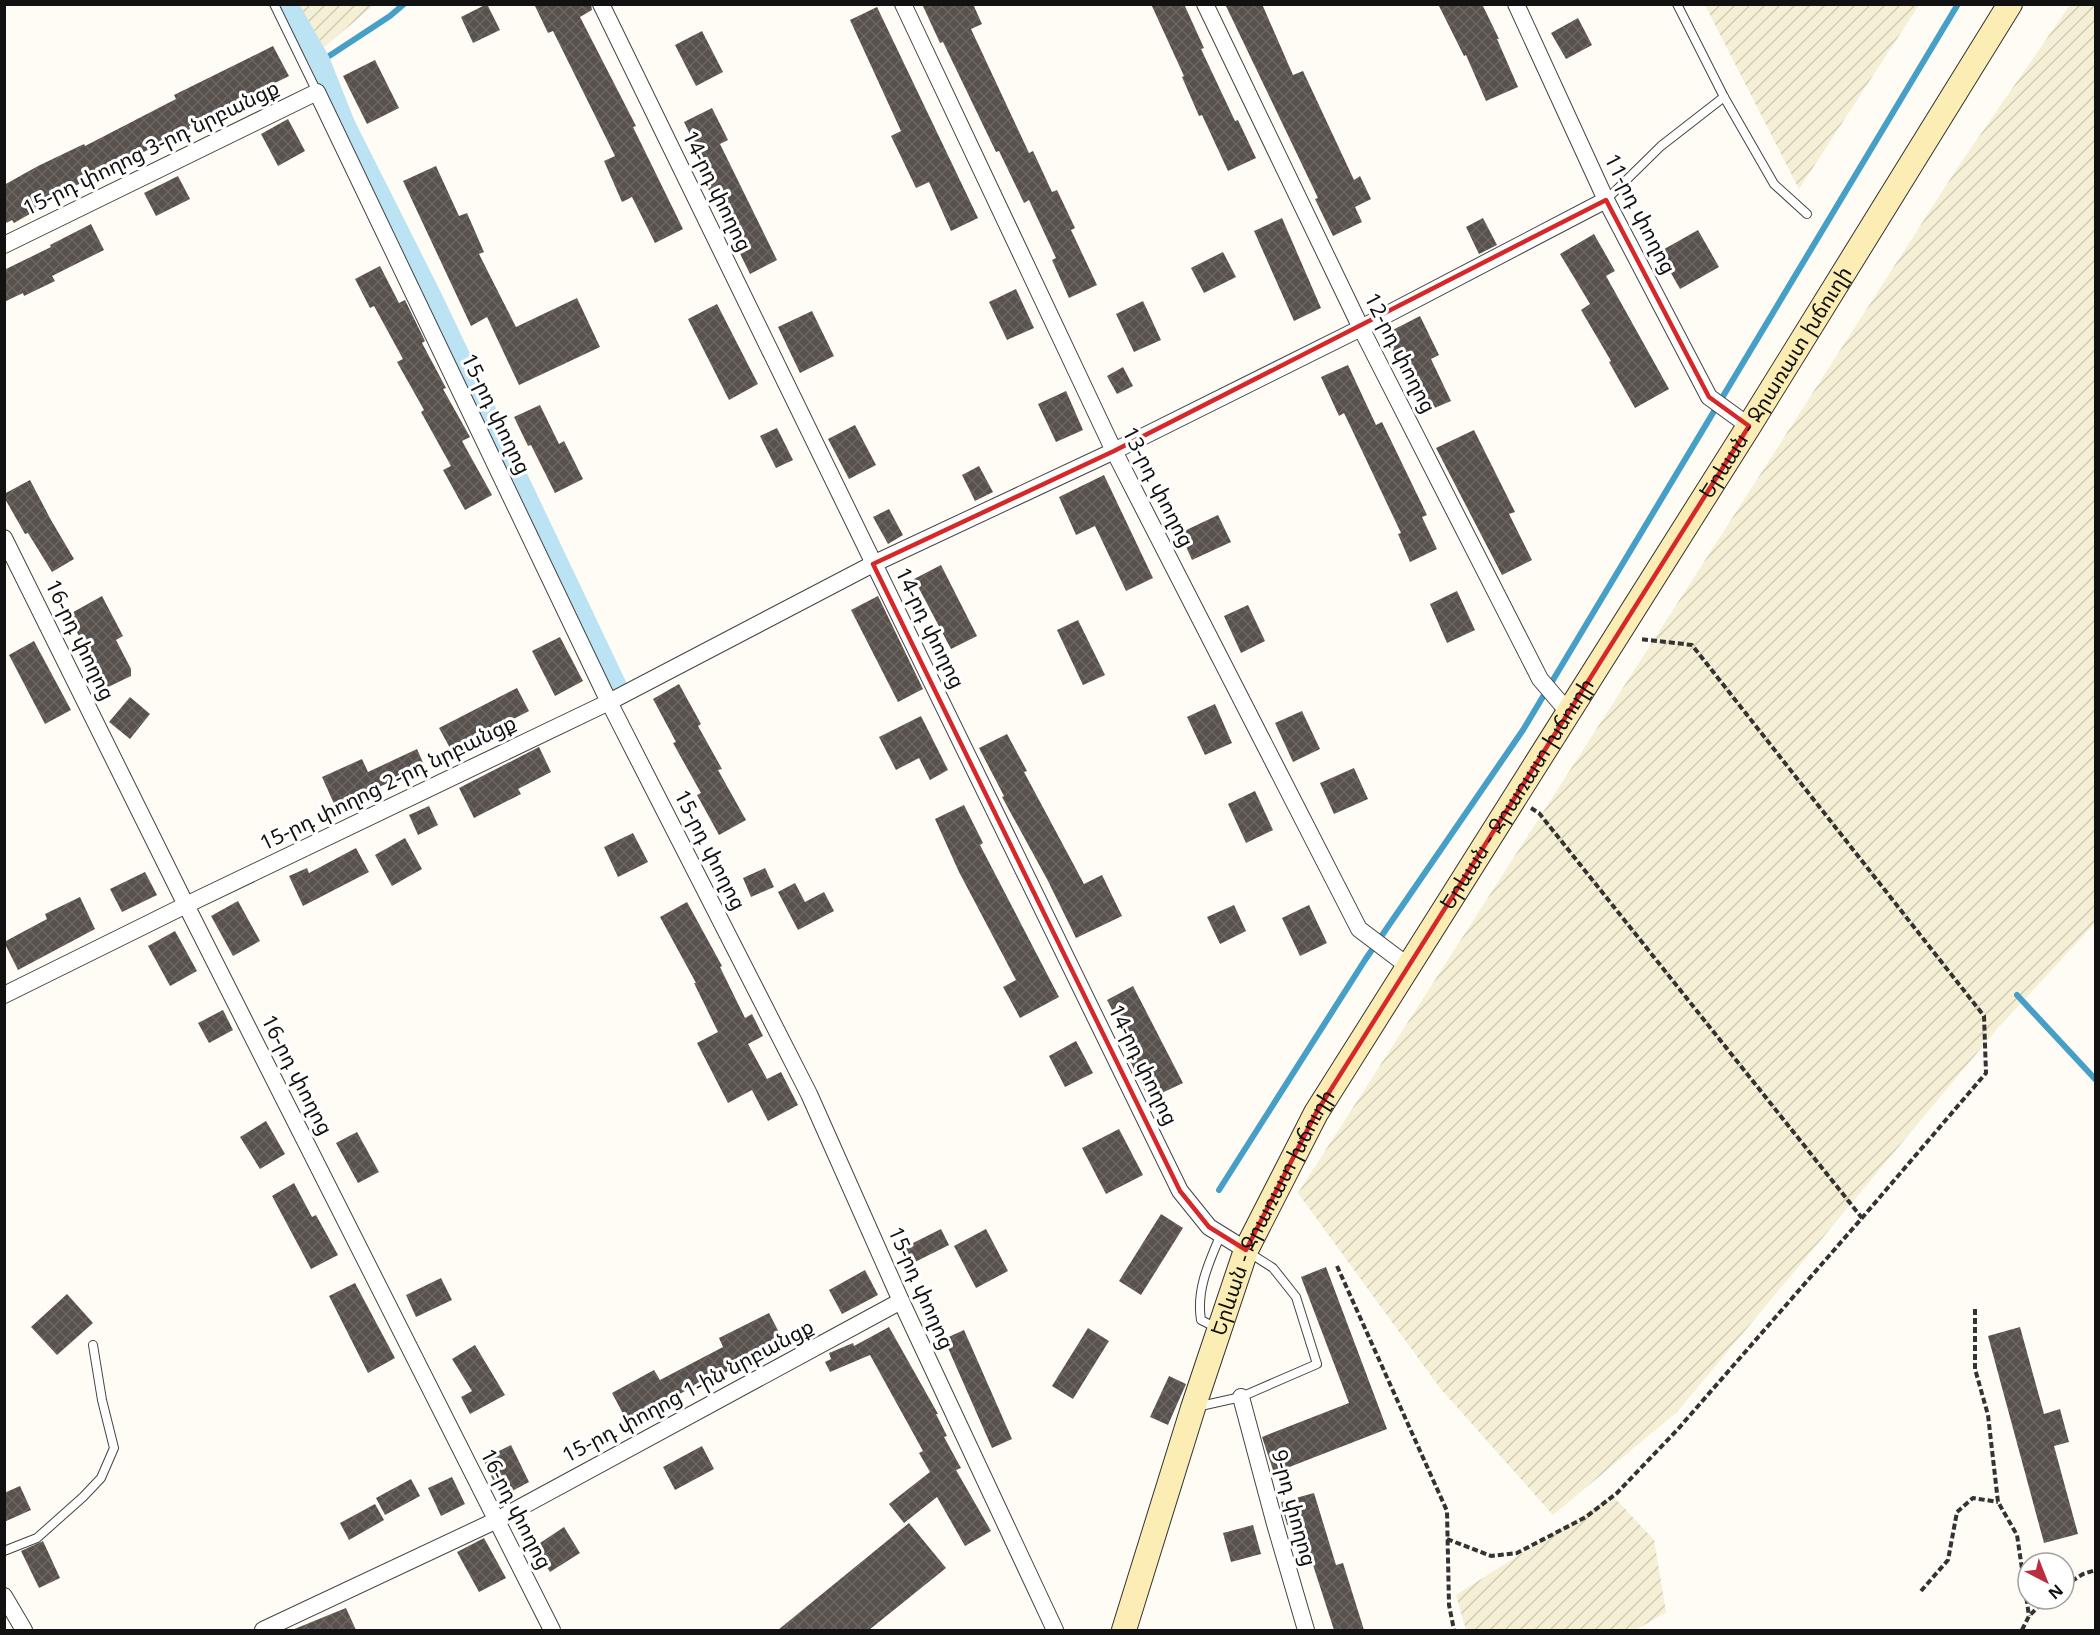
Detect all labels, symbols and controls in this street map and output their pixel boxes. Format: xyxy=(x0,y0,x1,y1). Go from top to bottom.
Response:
street label: 15-րդ փողոց 3-րդ նրբանցք xyxy=(18,73,283,221)
street label: 14-րդ փողոց xyxy=(676,125,759,256)
street label: 11-րդ փողոց xyxy=(1599,149,1683,278)
street label: Երևան - Ջրառատ խճուղի xyxy=(1692,260,1858,504)
street label: 12-րդ փողոց xyxy=(1359,288,1443,417)
street label: 15-րդ փողոց xyxy=(455,348,538,479)
street label: 13-րդ փողոց xyxy=(1117,422,1201,551)
street label: 14-րդ փողոց xyxy=(889,562,972,693)
street label: 16-րդ փողոց xyxy=(39,574,122,705)
street label: Երևան - Ջրառատ խճուղի xyxy=(1433,672,1600,915)
street label: 15-րդ փողոց 2-րդ նրբանցք xyxy=(255,708,520,856)
street label: 15-րդ փողոց xyxy=(669,785,753,914)
street label: 14-րդ փողոց xyxy=(1102,999,1185,1130)
street label: 16-րդ փողոց xyxy=(256,1010,340,1139)
street label: Երևան - Ջրառատ խճուղի xyxy=(1203,1083,1341,1339)
street label: 15-րդ փողոց xyxy=(882,1222,961,1353)
street label: 15-րդ փողոց 1-ին նրբանցք xyxy=(557,1312,818,1468)
street label: 16-րդ փողոց xyxy=(475,1444,559,1573)
street label: 9-րդ փողոց xyxy=(1266,1446,1324,1569)
north arrow xyxy=(2016,1551,2076,1611)
text: N xyxy=(2044,1580,2068,1605)

